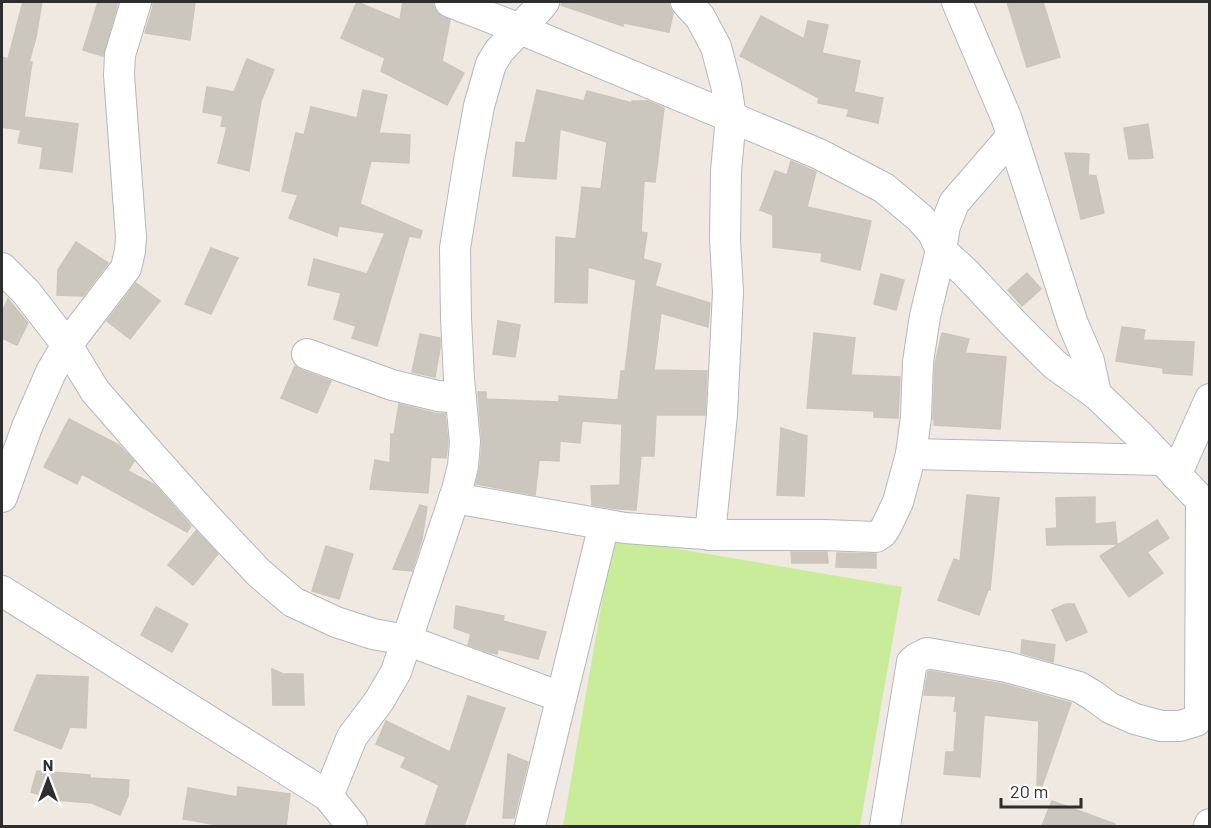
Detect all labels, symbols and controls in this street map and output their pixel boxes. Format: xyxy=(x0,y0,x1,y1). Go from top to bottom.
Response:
north arrow xyxy=(18,750,78,810)
text: N xyxy=(43,755,53,774)
scale bar xyxy=(1001,771,1080,809)
text: 20 m xyxy=(1010,780,1048,802)

